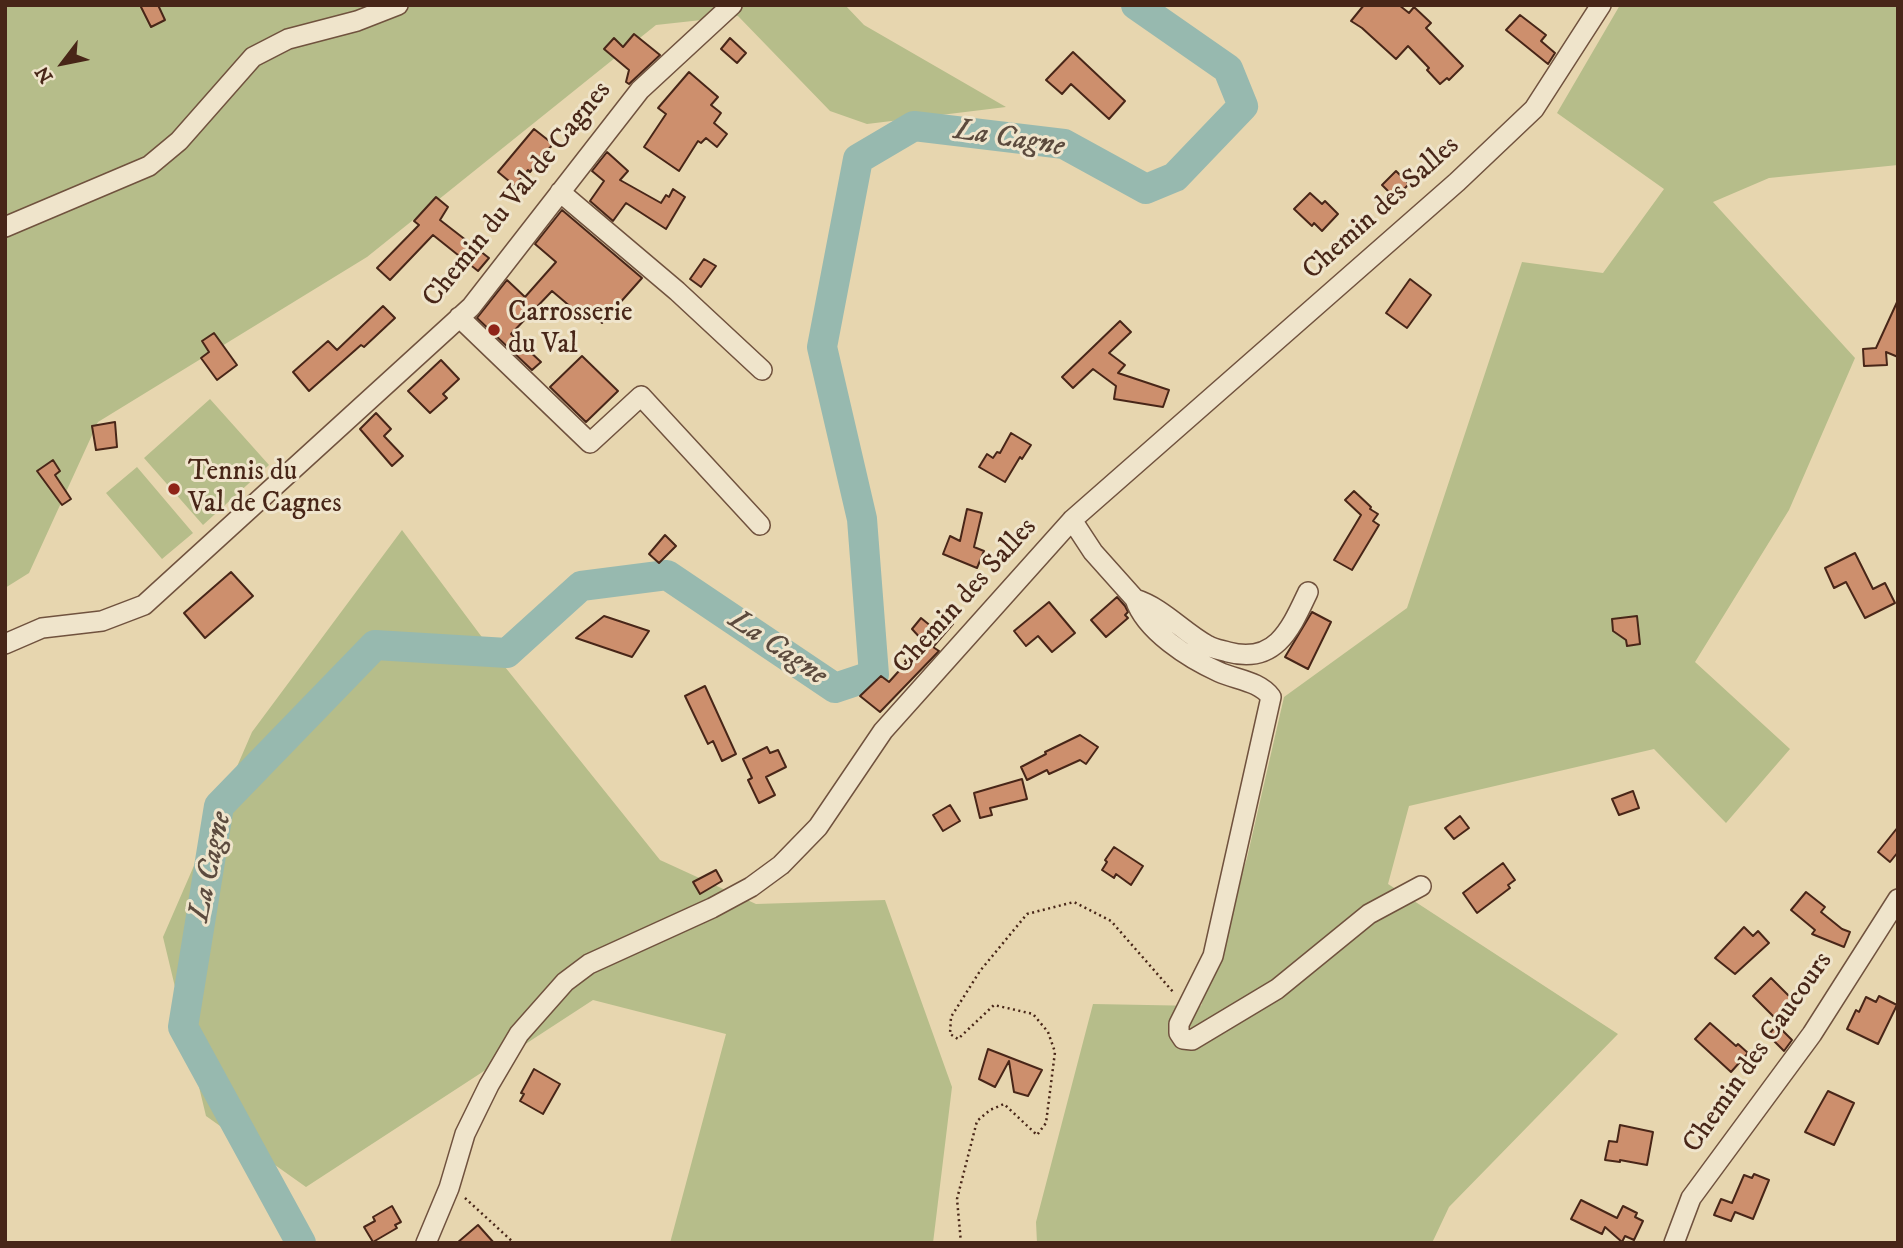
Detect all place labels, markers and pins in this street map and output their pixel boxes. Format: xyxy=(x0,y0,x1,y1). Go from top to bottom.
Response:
place label: Carrosserie du Val xyxy=(508,297,632,363)
marker: Carrosserie du Val xyxy=(486,322,502,338)
place label: Tennis du Val de Cagnes xyxy=(188,456,341,522)
marker: Tennis du Val de Cagnes xyxy=(166,481,182,497)

